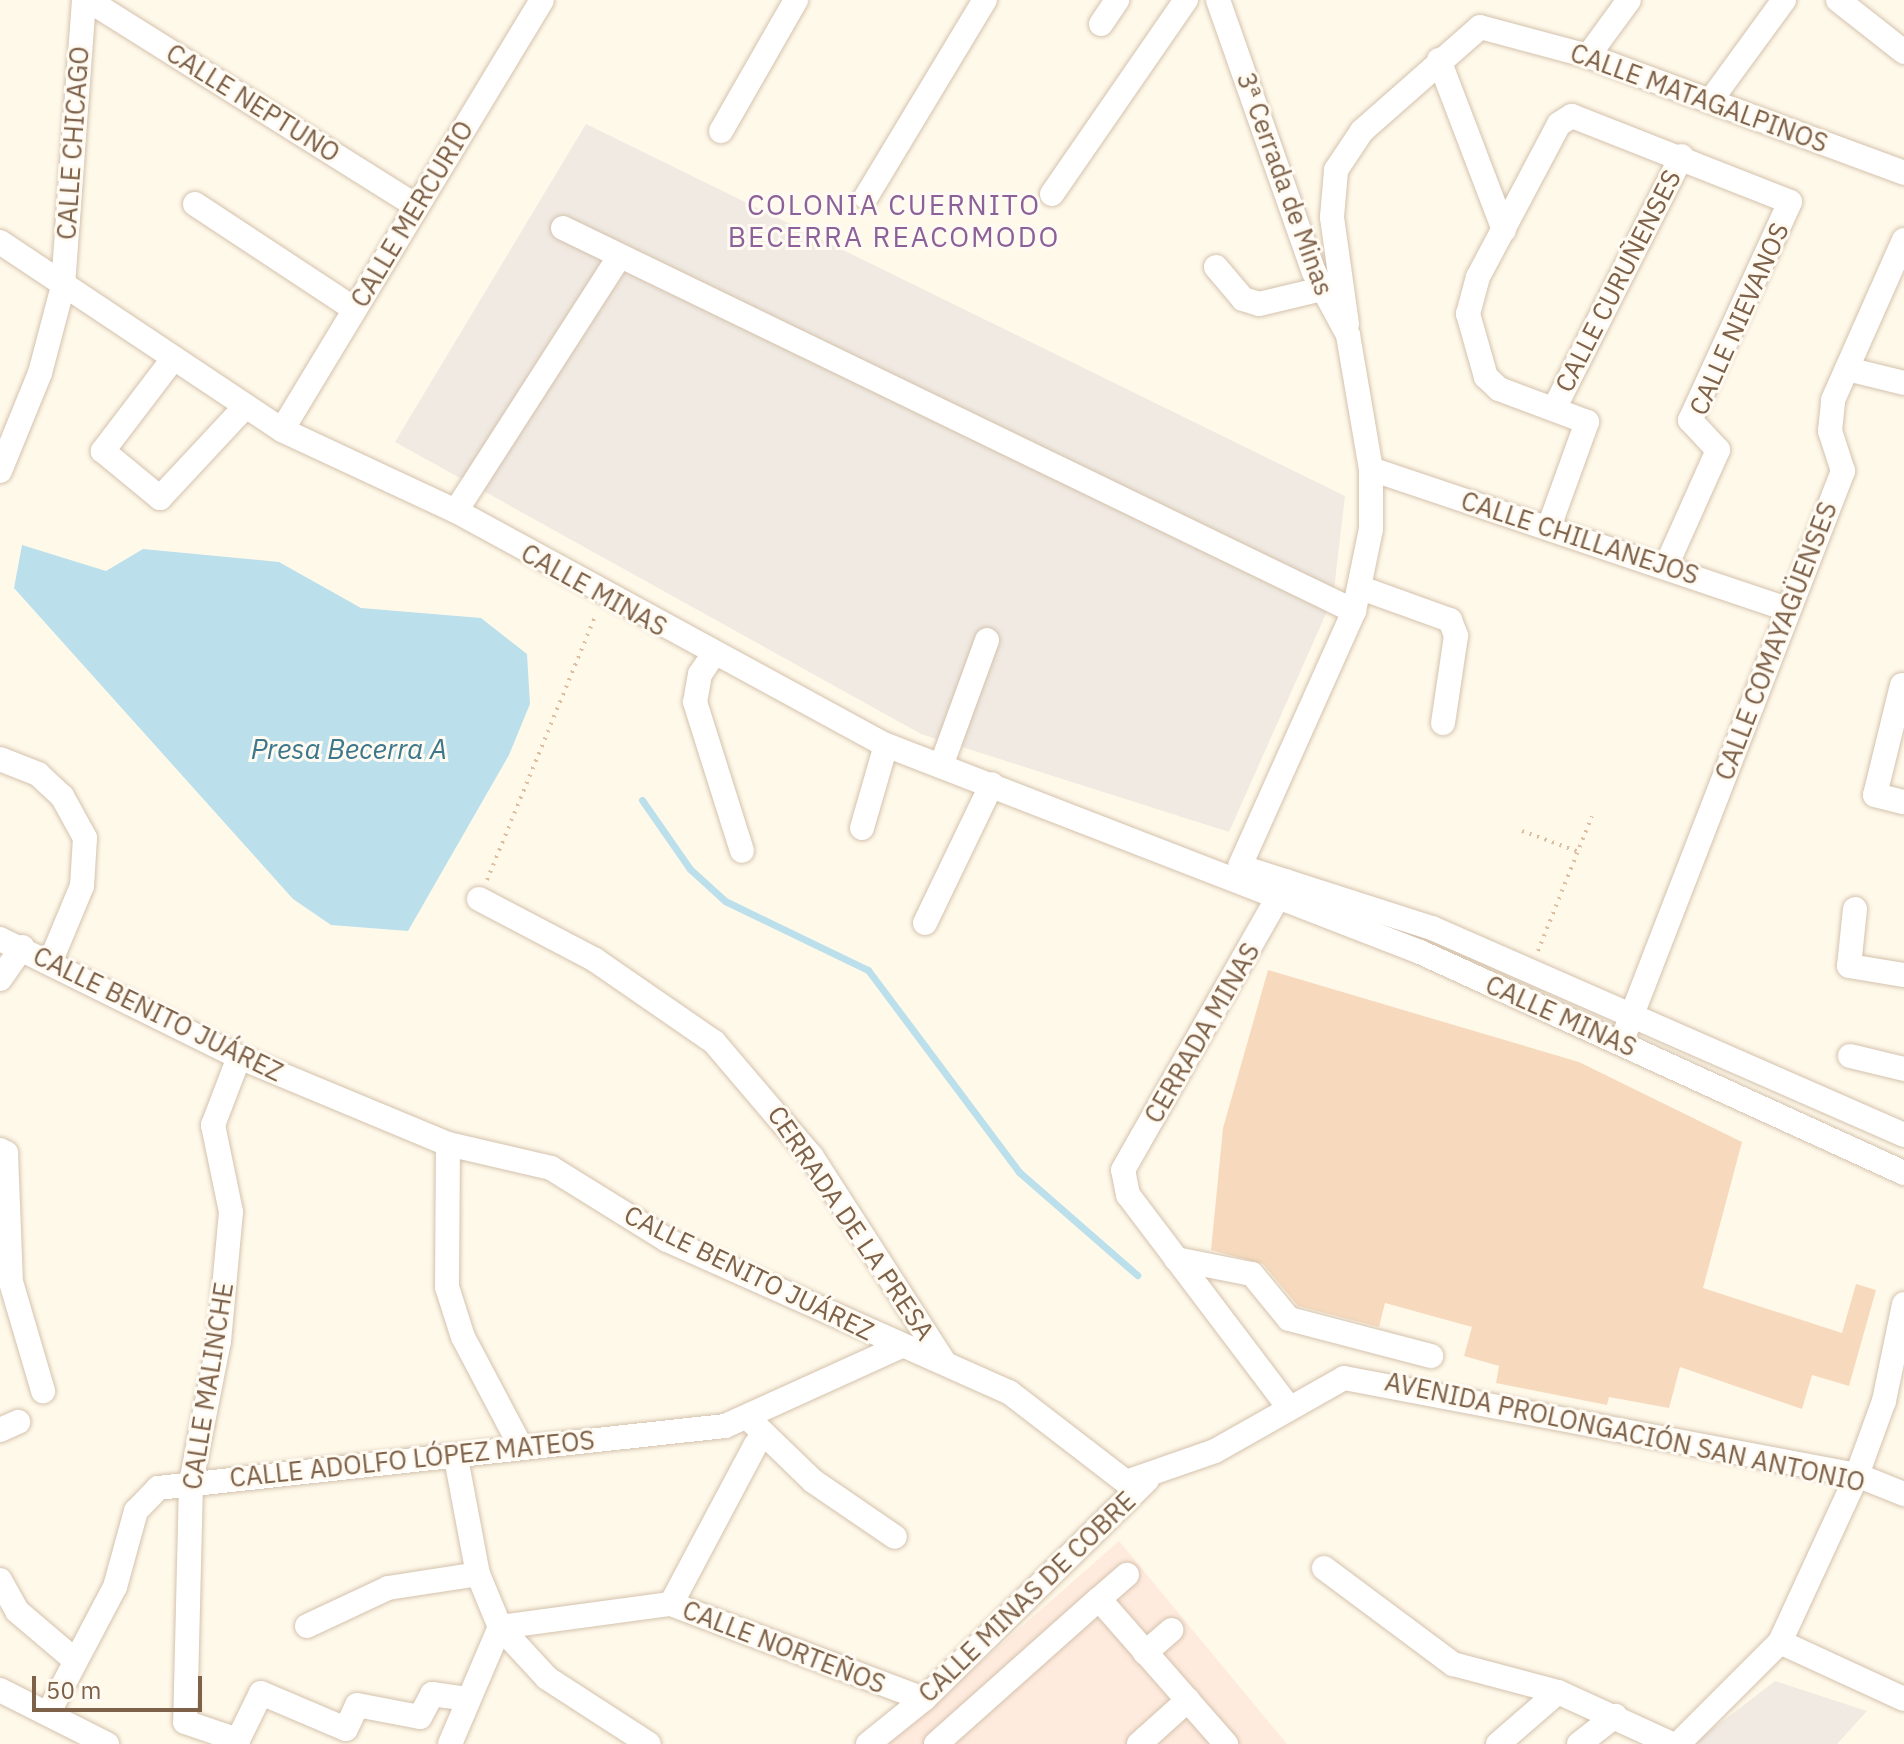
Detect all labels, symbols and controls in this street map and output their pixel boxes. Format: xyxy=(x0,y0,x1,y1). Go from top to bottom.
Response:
street label: CALLE NEPTUNO xyxy=(160,37,346,169)
street label: CALLE MATAGALPINOS xyxy=(1566,37,1832,159)
street label: CALLE CHICAGO xyxy=(51,45,95,241)
street label: 3ª Cerrada de Minas xyxy=(1230,68,1340,300)
street label: CALLE MERCURIO xyxy=(344,115,480,313)
street label: CALLE CURUÑENSES xyxy=(1548,165,1688,397)
district label: COLONIA CUERNITO BECERRA REACOMODO xyxy=(728,188,1060,254)
street label: CALLE NIEVANOS xyxy=(1683,218,1795,420)
street label: CALLE CHILLANEJOS xyxy=(1457,485,1703,591)
street label: CALLE COMAYAGÜENSES xyxy=(1708,497,1844,785)
street label: CALLE MINAS xyxy=(516,537,672,643)
water label: Presa Becerra A xyxy=(251,732,447,766)
street label: CERRADA MINAS xyxy=(1138,937,1266,1129)
street label: CALLE BENITO JUÁREZ xyxy=(28,940,288,1088)
street label: CALLE MINAS xyxy=(1481,969,1641,1063)
street label: CERRADA DE LA PRESA xyxy=(761,1100,941,1346)
street label: CALLE BENITO JUÁREZ xyxy=(619,1199,879,1347)
street label: CALLE MALINCHE xyxy=(176,1280,240,1492)
street label: AVENIDA PROLONGACIÓN SAN ANTONIO xyxy=(1382,1366,1868,1498)
street label: CALLE ADOLFO LÓPEZ MATEOS xyxy=(228,1424,596,1494)
street label: CALLE MINAS DE COBRE xyxy=(912,1485,1142,1709)
street label: CALLE NORTEÑOS xyxy=(678,1594,890,1700)
scale bar xyxy=(36,1660,206,1710)
text: 50 m xyxy=(46,1674,101,1706)

